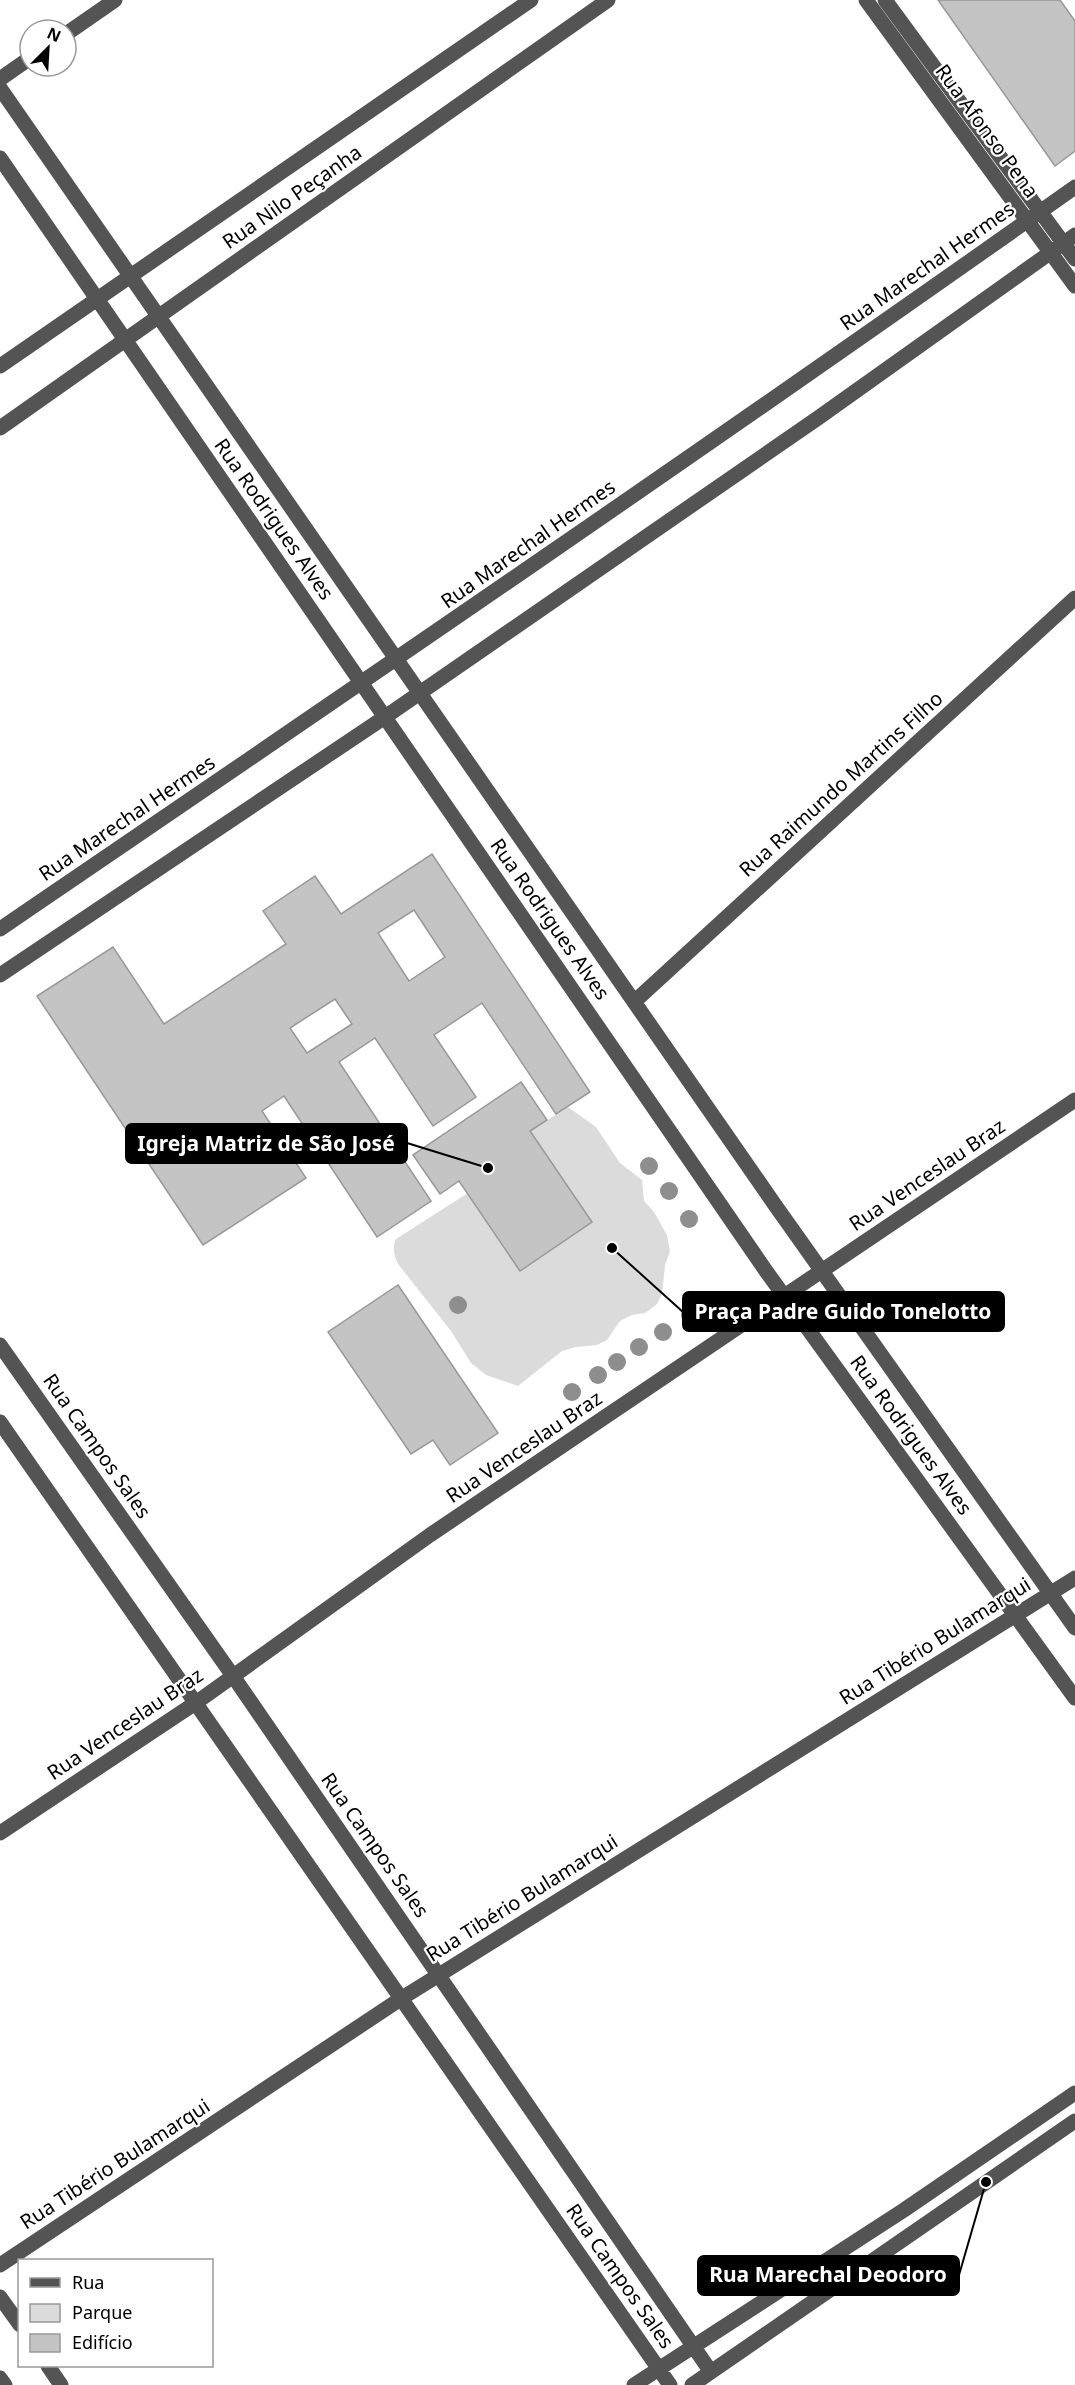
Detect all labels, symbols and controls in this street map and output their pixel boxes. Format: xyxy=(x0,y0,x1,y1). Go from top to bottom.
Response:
north arrow xyxy=(18,18,78,78)
text: N xyxy=(44,22,65,47)
street label: Rua Afonso Pena xyxy=(930,58,1045,203)
street label: Rua Nilo Peçanha xyxy=(217,138,367,255)
street label: Rua Marechal Hermes xyxy=(834,195,1019,336)
street label: Rua Rodrigues Alves xyxy=(209,433,340,605)
street label: Rua Marechal Hermes xyxy=(435,473,620,614)
street label: Rua Raimundo Martins Filho xyxy=(733,685,948,882)
street label: Rua Marechal Hermes xyxy=(33,748,220,887)
street label: Rua Rodrigues Alves xyxy=(485,833,616,1005)
street label: Rua Venceslau Braz xyxy=(844,1112,1010,1237)
callout: Igreja Matriz de São José xyxy=(126,1124,407,1163)
text: Igreja Matriz de São José xyxy=(137,1129,395,1157)
callout: Praça Padre Guido Tonelotto xyxy=(683,1292,1004,1331)
text: Praça Padre Guido Tonelotto xyxy=(694,1297,992,1325)
street label: Rua Rodrigues Alves xyxy=(844,1349,979,1520)
street label: Rua Campos Sales xyxy=(37,1368,158,1524)
street label: Rua Venceslau Braz xyxy=(441,1384,607,1509)
street label: Rua Tibério Bulamarqui xyxy=(834,1571,1036,1711)
street label: Rua Venceslau Braz xyxy=(42,1661,208,1786)
street label: Rua Campos Sales xyxy=(315,1767,436,1923)
street label: Rua Tibério Bulamarqui xyxy=(421,1828,623,1968)
street label: Rua Tibério Bulamarqui xyxy=(15,2092,215,2235)
street label: Rua Campos Sales xyxy=(560,2198,681,2354)
callout: Rua Marechal Deodoro xyxy=(698,2256,959,2295)
legend xyxy=(18,2259,213,2367)
text: Rua Marechal Deodoro xyxy=(709,2260,947,2288)
text: Rua xyxy=(72,2270,104,2294)
text: Parque xyxy=(72,2300,132,2324)
text: Edifício xyxy=(72,2330,133,2354)

